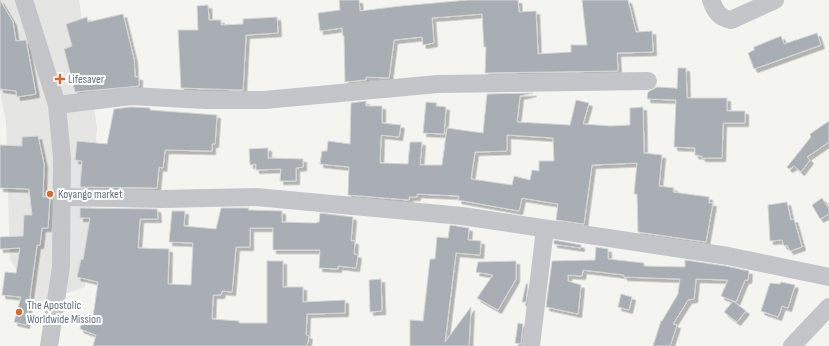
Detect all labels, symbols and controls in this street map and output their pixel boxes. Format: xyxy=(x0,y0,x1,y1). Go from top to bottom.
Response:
place label: Lifesaver xyxy=(68,72,105,87)
marker: Lifesaver xyxy=(55,74,65,84)
place label: Koyango market xyxy=(58,187,123,202)
marker: Koyango market xyxy=(45,189,55,199)
place label: The Apostolic Worldwide Mission xyxy=(27,298,101,327)
marker: The Apostolic Worldwide Mission xyxy=(14,307,24,317)

